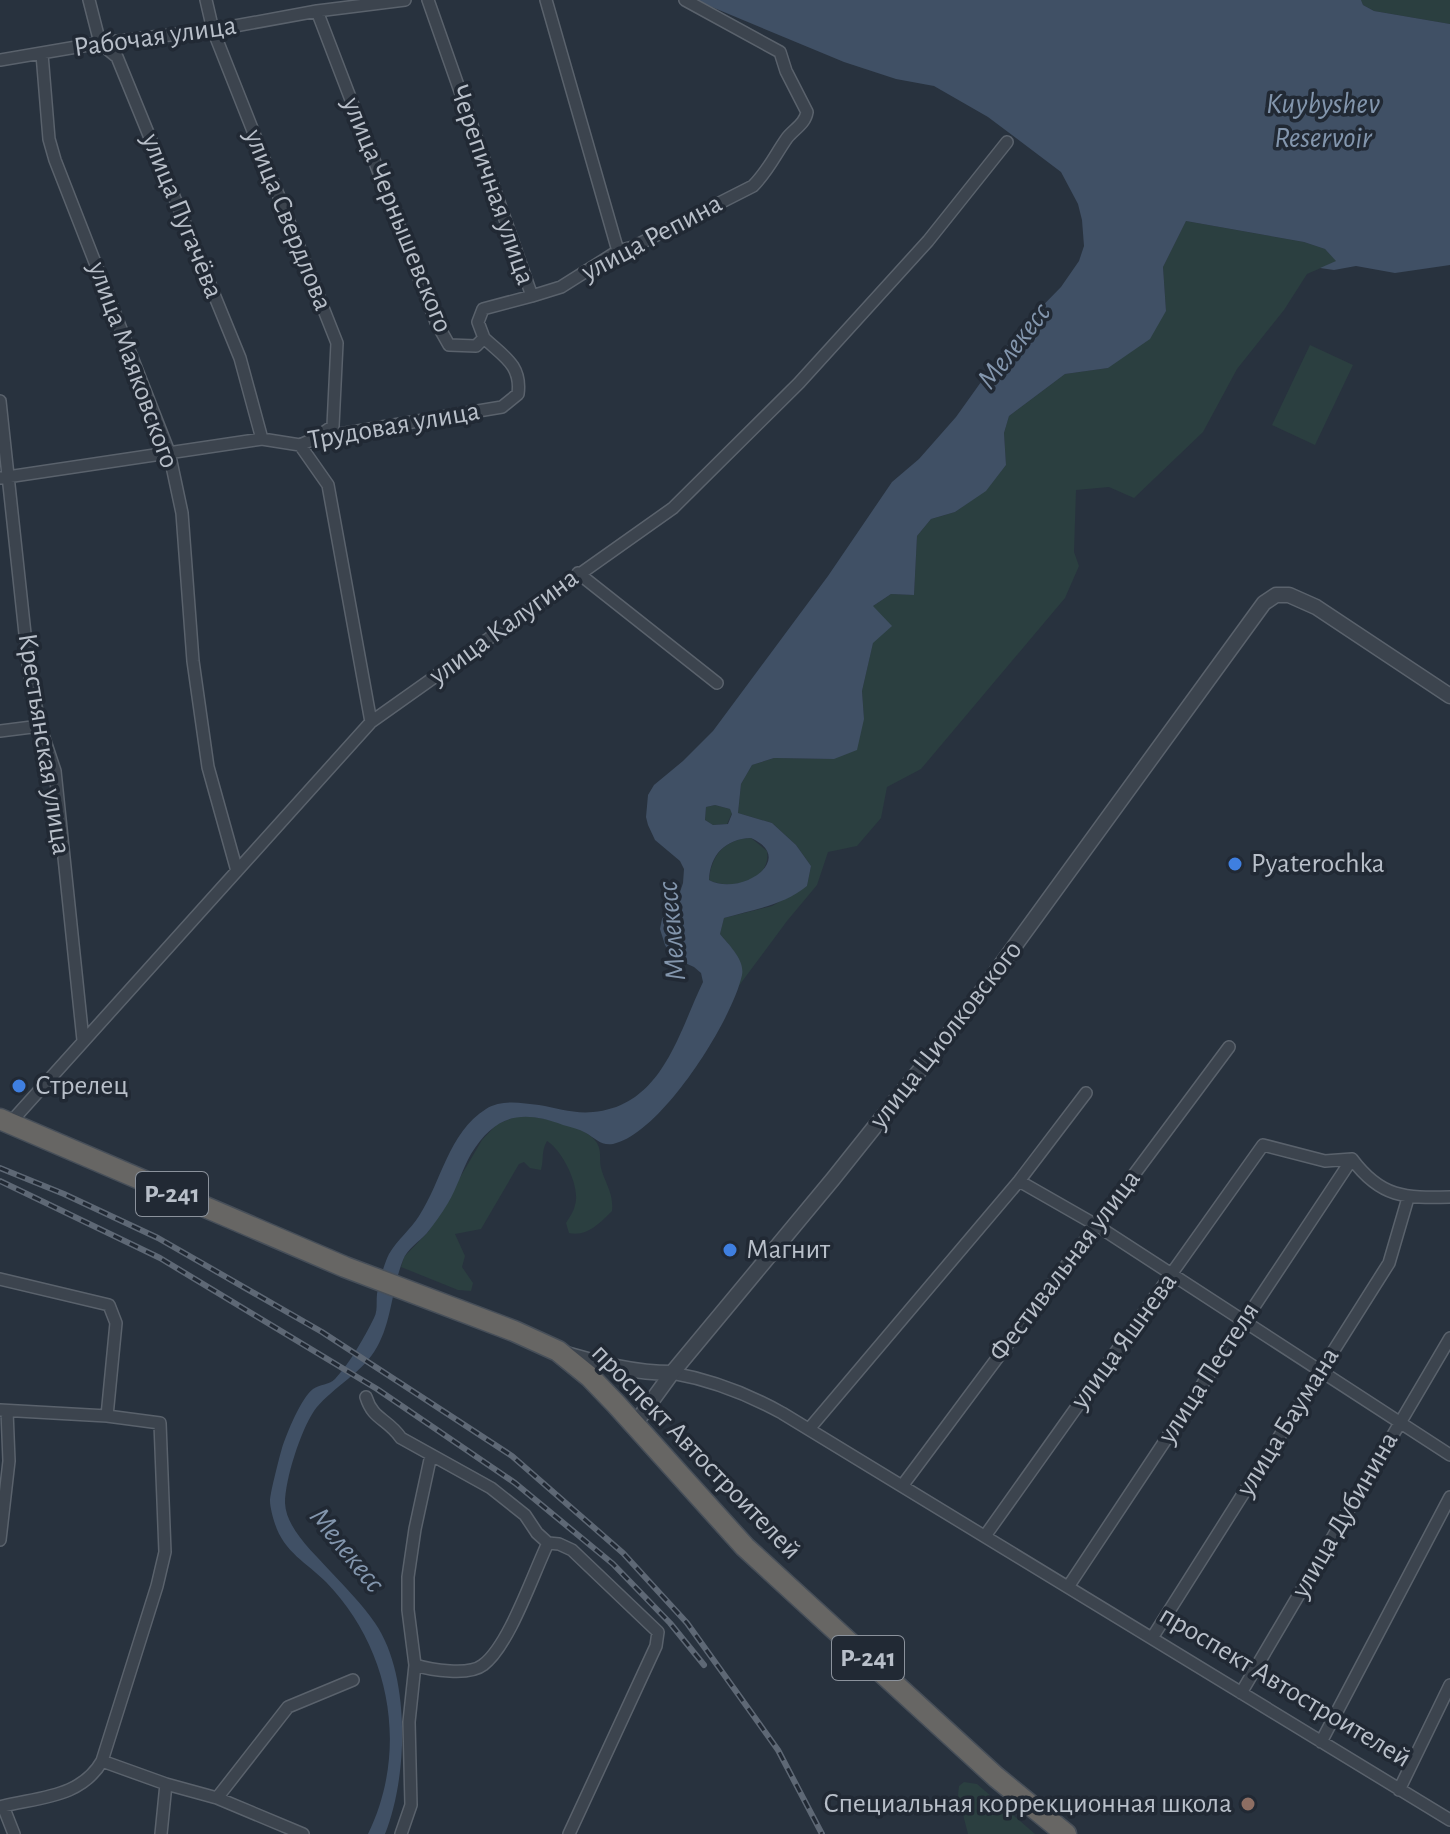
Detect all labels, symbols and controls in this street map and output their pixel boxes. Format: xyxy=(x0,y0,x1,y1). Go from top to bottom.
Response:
street label: Рабочая улица xyxy=(72,12,238,62)
street label: Черепичная улица xyxy=(445,81,539,289)
water label: Kuybyshev Reservoir xyxy=(1266,89,1380,153)
street label: улица Чернышевского xyxy=(337,93,457,337)
street label: улица Свердлова xyxy=(239,125,337,315)
street label: улица Пугачёва xyxy=(136,129,228,303)
street label: улица Репина xyxy=(576,189,727,287)
street label: улица Маяковского xyxy=(82,257,183,472)
water label: Мелекесс xyxy=(971,297,1057,395)
street label: Трудовая улица xyxy=(306,397,482,455)
street label: улица Калугина xyxy=(424,564,584,691)
street label: Крестьянская улица xyxy=(13,631,75,857)
place label: Pyaterochka xyxy=(1251,850,1385,878)
marker: Pyaterochka xyxy=(1226,855,1244,873)
water label: Мелекесс xyxy=(653,879,691,982)
street label: улица Циолковского xyxy=(864,936,1028,1135)
place label: Стрелец xyxy=(35,1072,128,1100)
marker: Стрелец xyxy=(10,1077,28,1095)
street label: Фестивальная улица xyxy=(984,1165,1146,1367)
road number: Р-241 xyxy=(136,1172,208,1216)
place label: Магнит xyxy=(746,1236,831,1264)
marker: Магнит xyxy=(721,1241,739,1259)
street label: улица Яшнева xyxy=(1065,1268,1183,1415)
street label: улица Пестеля xyxy=(1153,1297,1265,1449)
street label: проспект Автостроителей xyxy=(586,1339,806,1565)
street label: улица Баумана xyxy=(1231,1343,1345,1502)
street label: улица Дубинина xyxy=(1286,1427,1404,1603)
water label: Мелекесс xyxy=(304,1502,391,1599)
street label: проспект Автостроителей xyxy=(1154,1601,1416,1773)
road number: Р-241 xyxy=(832,1636,904,1680)
place label: Специальная коррекционная школа xyxy=(823,1790,1232,1818)
marker: Специальная коррекционная школа xyxy=(1239,1795,1257,1813)

